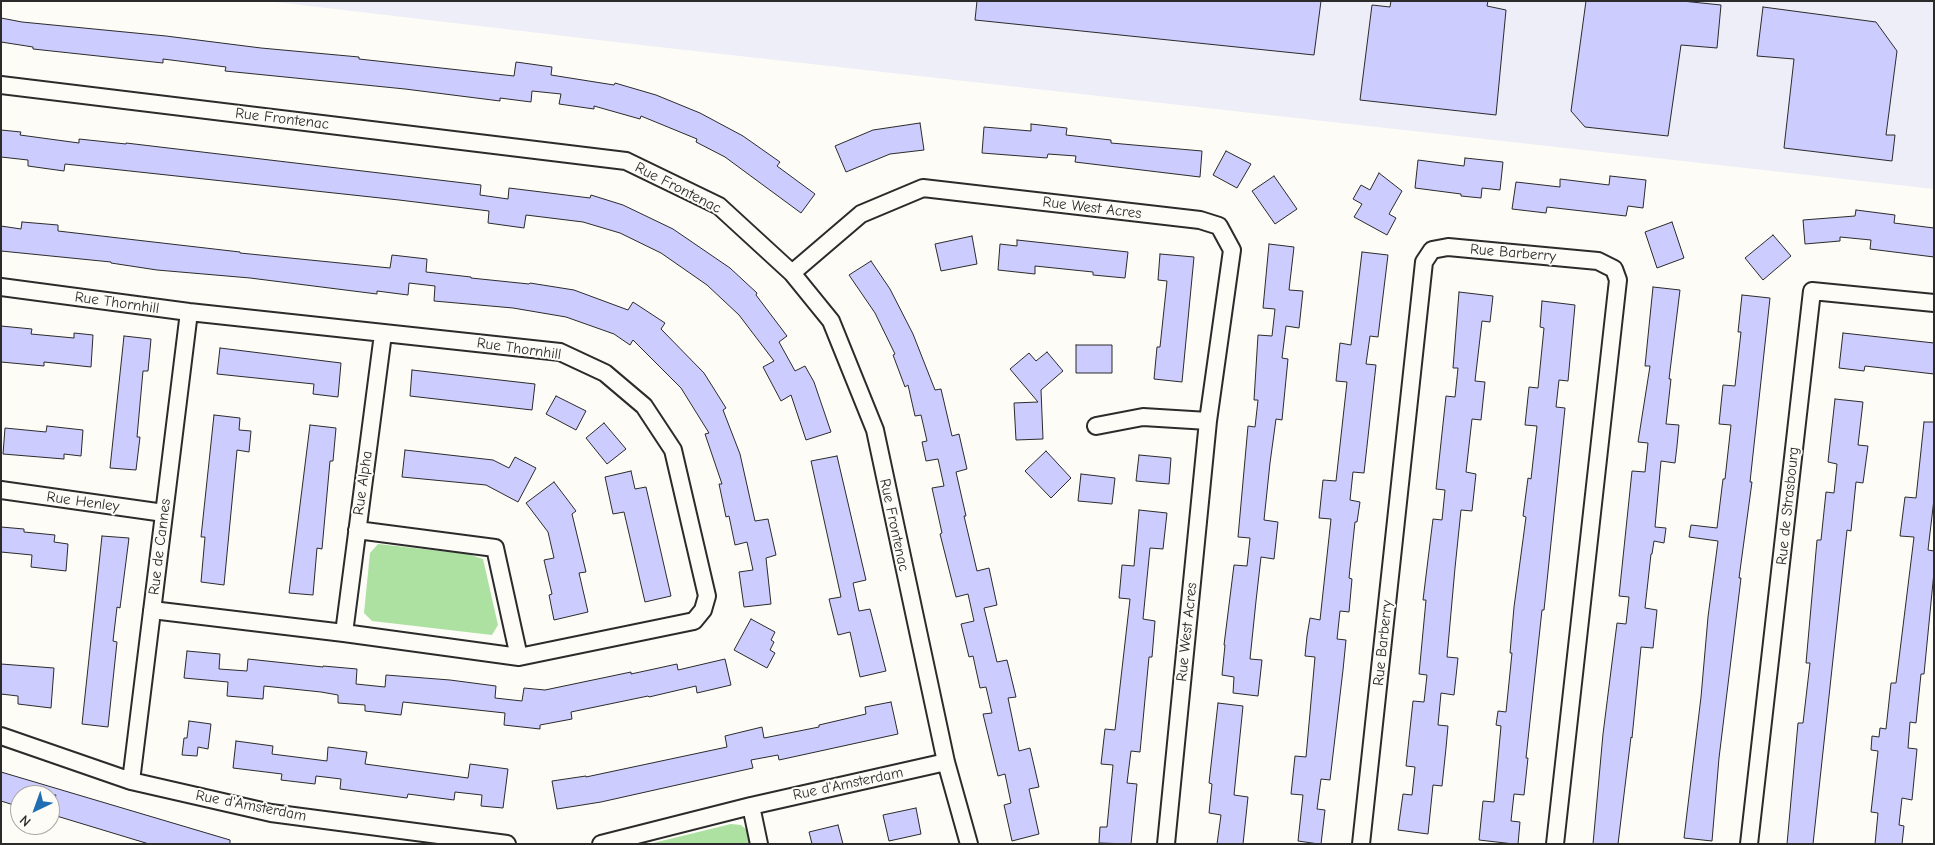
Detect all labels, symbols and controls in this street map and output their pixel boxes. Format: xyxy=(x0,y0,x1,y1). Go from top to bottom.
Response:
street label: Rue Frontenac xyxy=(234,104,330,134)
street label: Rue Frontenac xyxy=(632,159,724,217)
street label: Rue West Acres xyxy=(1042,193,1142,223)
street label: Rue Barberry xyxy=(1469,240,1557,266)
street label: Rue Thornhill xyxy=(74,288,160,318)
street label: Rue Thornhill xyxy=(476,334,562,364)
street label: Rue de Strasbourg xyxy=(1773,446,1803,566)
street label: Rue Alpha xyxy=(350,450,376,516)
street label: Rue Frontenac xyxy=(875,477,913,573)
street label: Rue Henley xyxy=(45,488,121,516)
street label: Rue de Cannes xyxy=(145,498,175,596)
street label: Rue West Acres xyxy=(1173,582,1201,682)
street label: Rue Barberry xyxy=(1370,599,1396,687)
street label: Rue d'Amsterdam xyxy=(791,764,905,804)
north arrow xyxy=(10,785,60,835)
street label: Rue d'Amsterdam xyxy=(194,786,308,826)
text: N xyxy=(16,811,34,830)

